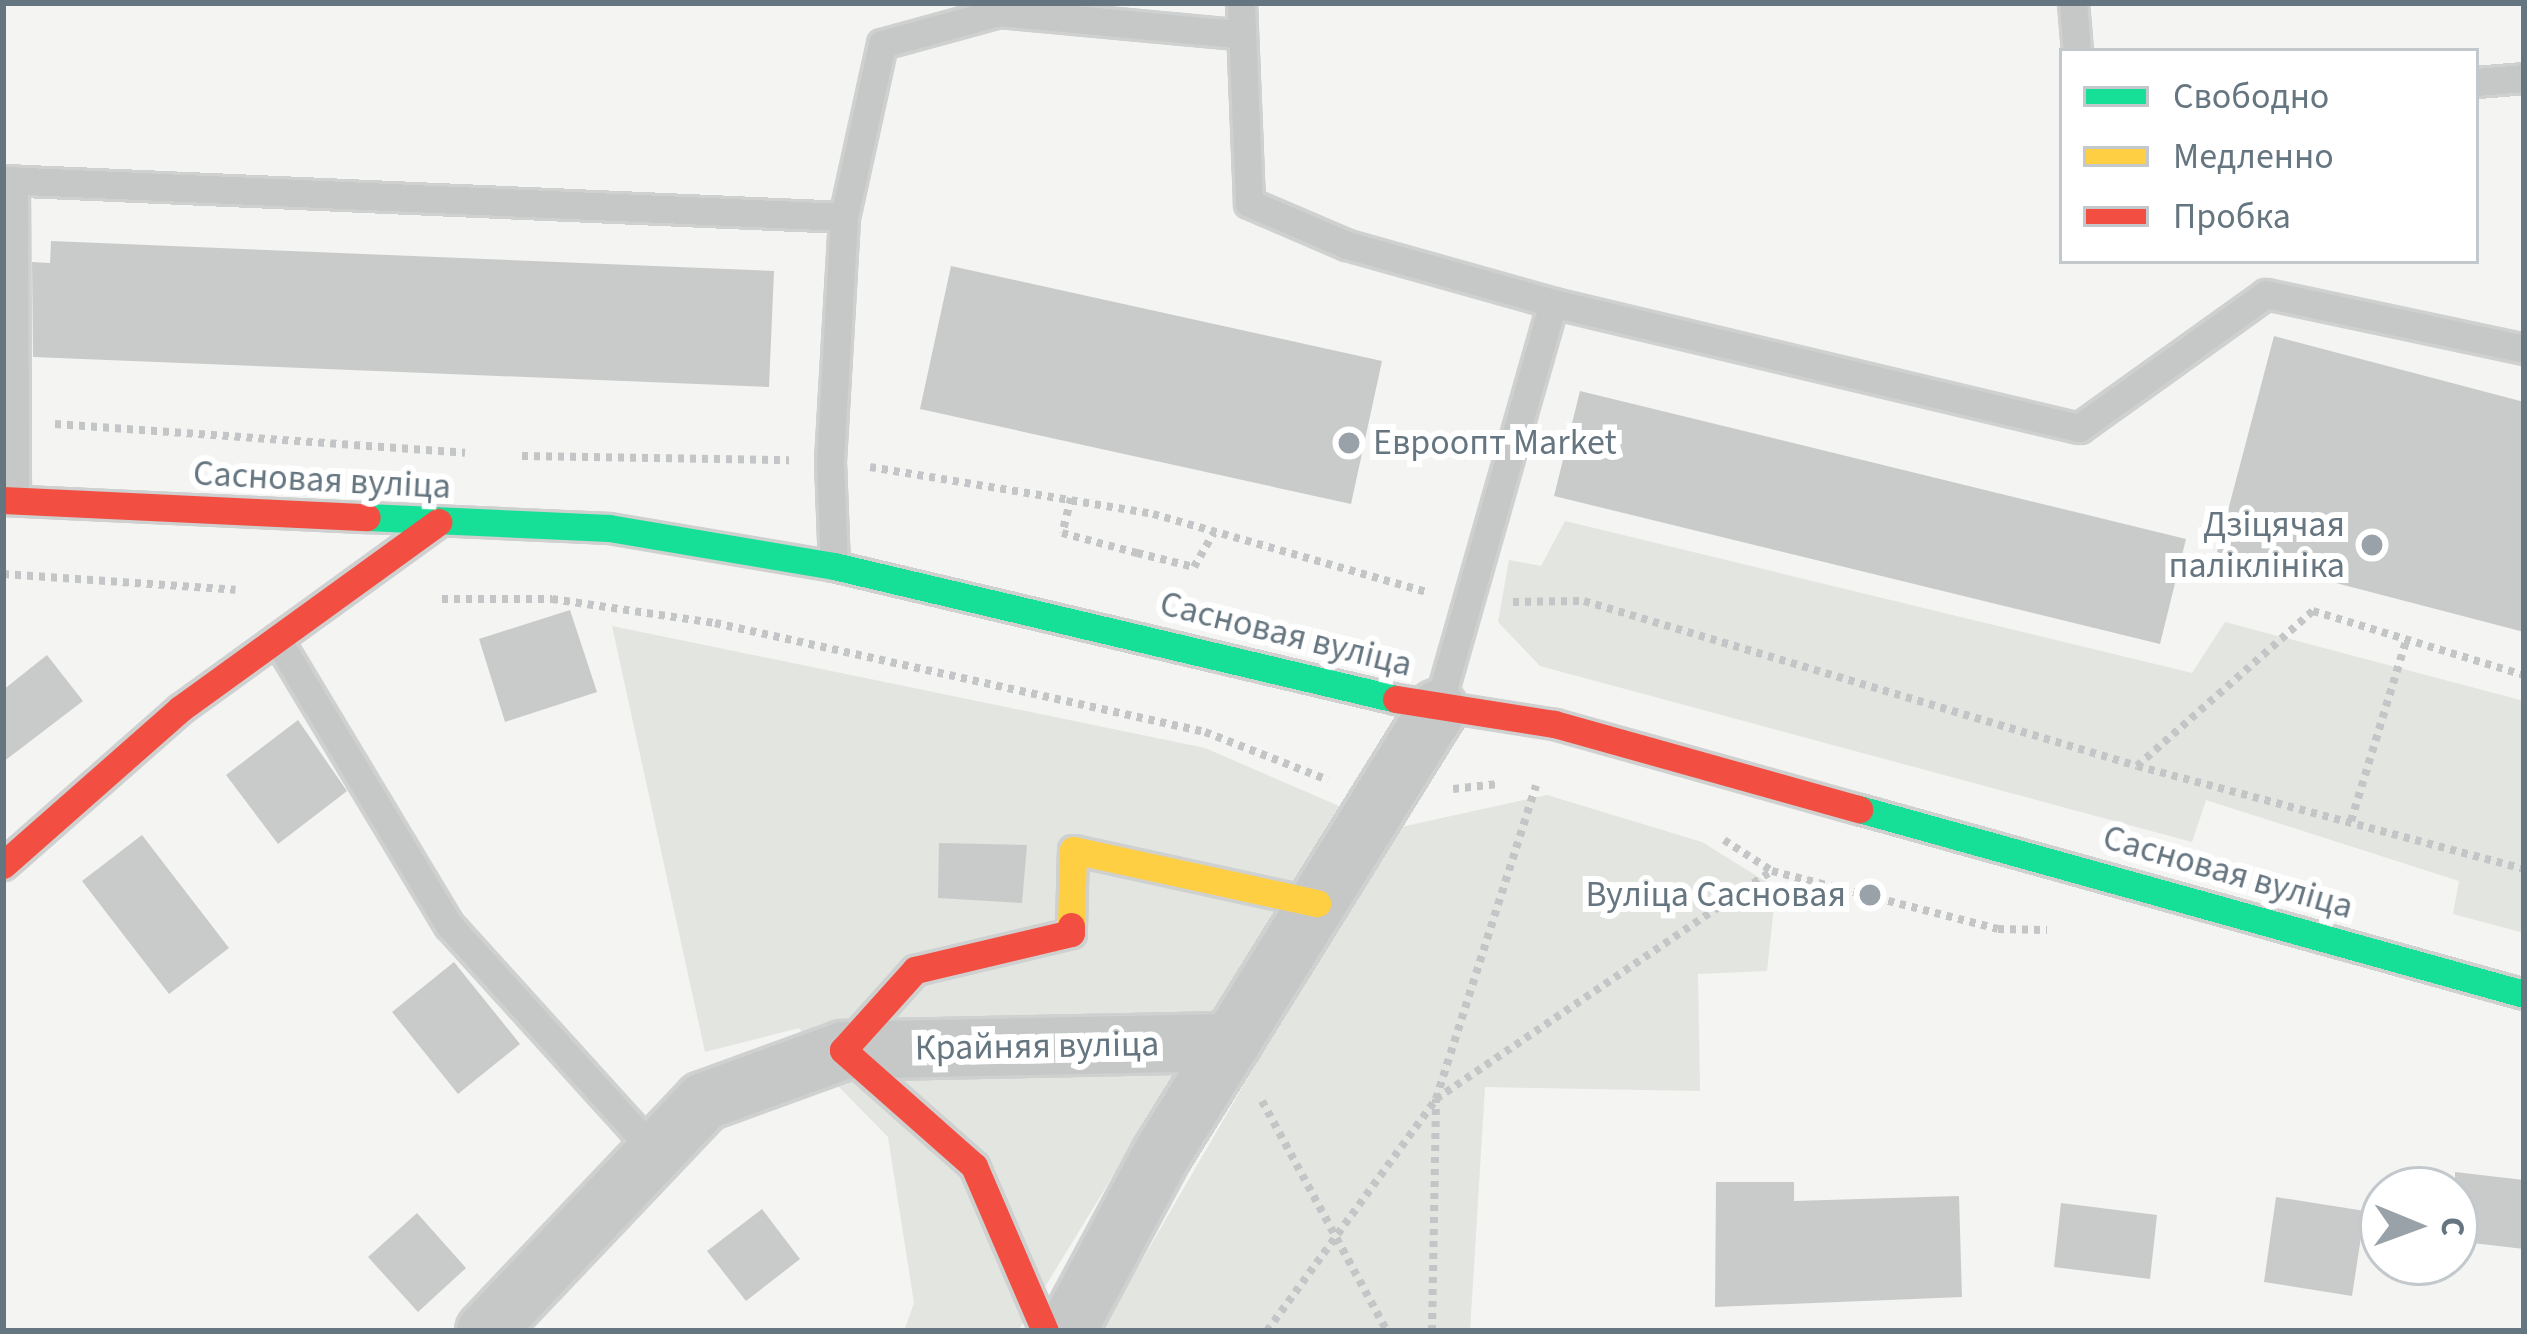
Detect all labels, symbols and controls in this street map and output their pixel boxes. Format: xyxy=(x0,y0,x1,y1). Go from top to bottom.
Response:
legend xyxy=(2059,48,2479,264)
text: Свободно xyxy=(2173,71,2329,122)
text: Медленно xyxy=(2173,131,2334,182)
text: Пробка xyxy=(2173,191,2291,242)
place label: Евроопт Market xyxy=(1373,421,1617,465)
marker: Евроопт Market xyxy=(1336,430,1362,456)
street label: Сасновая вуліца xyxy=(192,452,452,508)
place label: Дзіцячая паліклініка xyxy=(2168,502,2345,587)
marker: Дзіцячая паліклініка xyxy=(2356,529,2388,561)
street label: Сасновая вуліца xyxy=(1156,582,1416,686)
street label: Сасновая вуліца xyxy=(2098,816,2358,928)
place label: Вуліца Сасновая xyxy=(1585,873,1846,917)
marker: Вуліца Сасновая xyxy=(1857,882,1883,908)
street label: Крайняя вуліца xyxy=(914,1022,1160,1070)
north arrow xyxy=(2359,1166,2479,1286)
text: С xyxy=(2429,1217,2476,1237)

